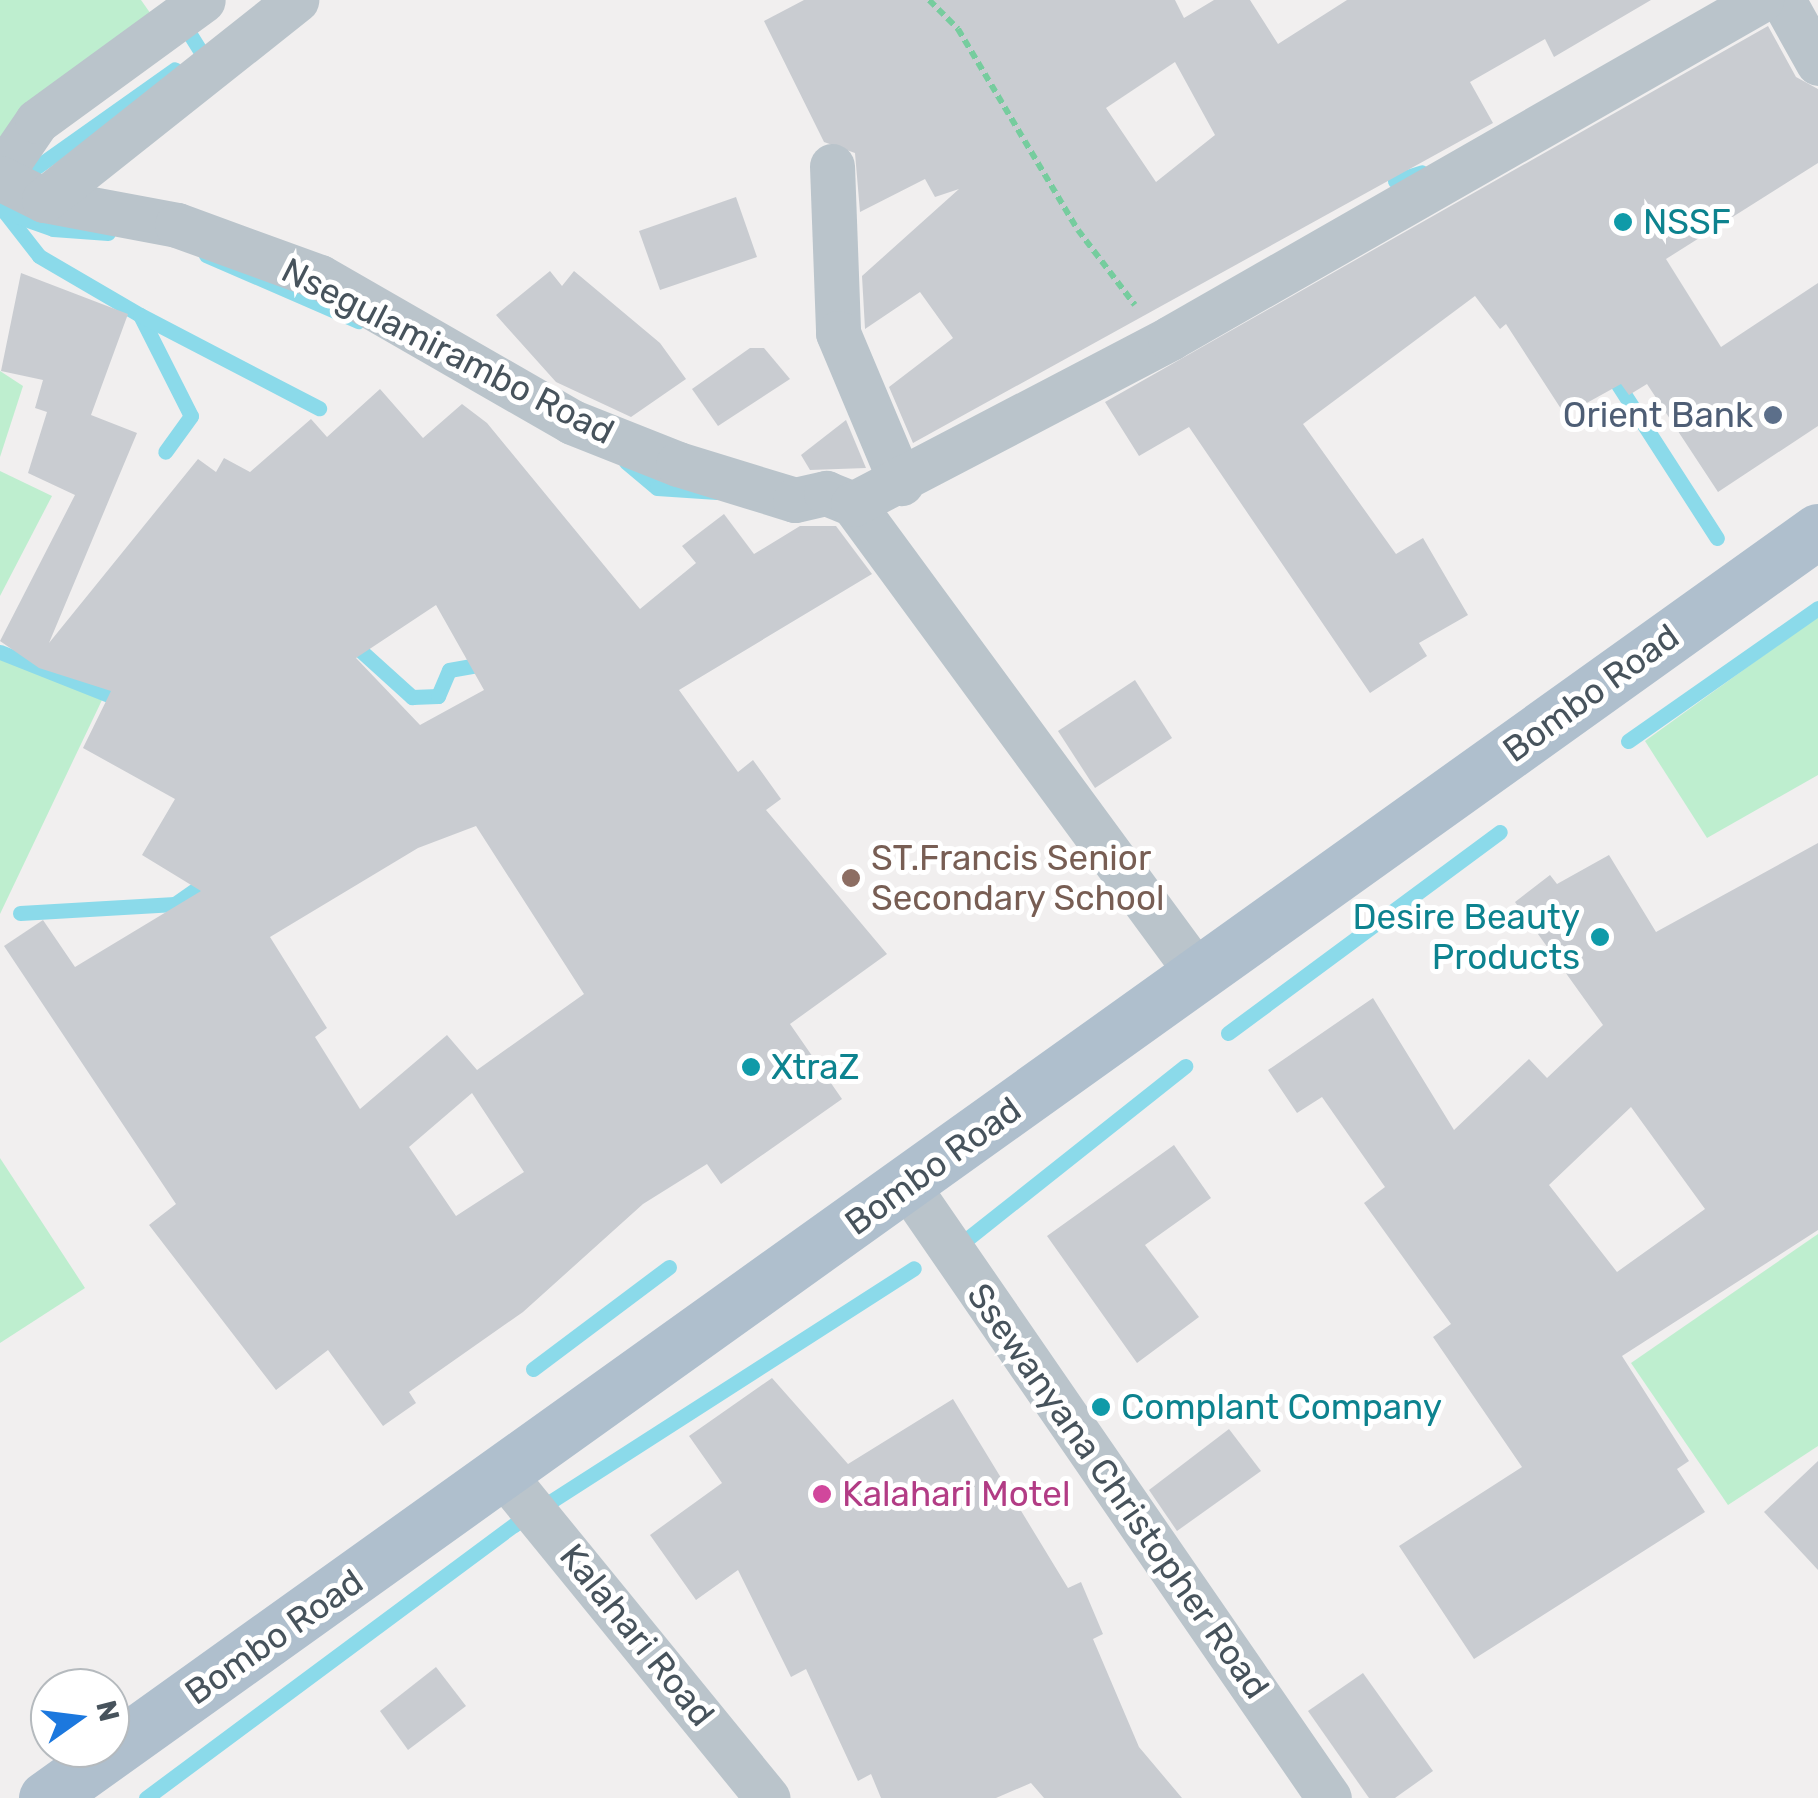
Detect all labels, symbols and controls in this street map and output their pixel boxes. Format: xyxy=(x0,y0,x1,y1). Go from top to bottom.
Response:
place label: NSSF xyxy=(1643,201,1731,243)
marker: NSSF xyxy=(1612,211,1634,233)
street label: Nsegulamirambo Road xyxy=(275,249,621,453)
place label: Orient Bank xyxy=(1563,394,1753,436)
marker: Orient Bank xyxy=(1762,404,1784,426)
street label: Bombo Road xyxy=(1495,615,1687,771)
place label: ST.Francis Senior Secondary School xyxy=(871,837,1165,919)
marker: ST.Francis Senior Secondary School xyxy=(840,867,862,889)
place label: Desire Beauty Products xyxy=(1352,896,1580,978)
marker: Desire Beauty Products xyxy=(1589,926,1611,948)
place label: XtraZ xyxy=(771,1046,859,1088)
marker: XtraZ xyxy=(740,1056,762,1078)
street label: Bombo Road xyxy=(837,1088,1029,1244)
street label: Ssewanyana Christopher Road xyxy=(958,1275,1278,1707)
place label: Complant Company xyxy=(1121,1386,1442,1428)
marker: Complant Company xyxy=(1090,1396,1112,1418)
place label: Kalahari Motel xyxy=(842,1473,1070,1515)
marker: Kalahari Motel xyxy=(811,1483,833,1505)
street label: Kalahari Road xyxy=(551,1536,723,1734)
street label: Bombo Road xyxy=(177,1560,371,1714)
north arrow xyxy=(30,1668,130,1768)
text: N xyxy=(89,1697,126,1725)

